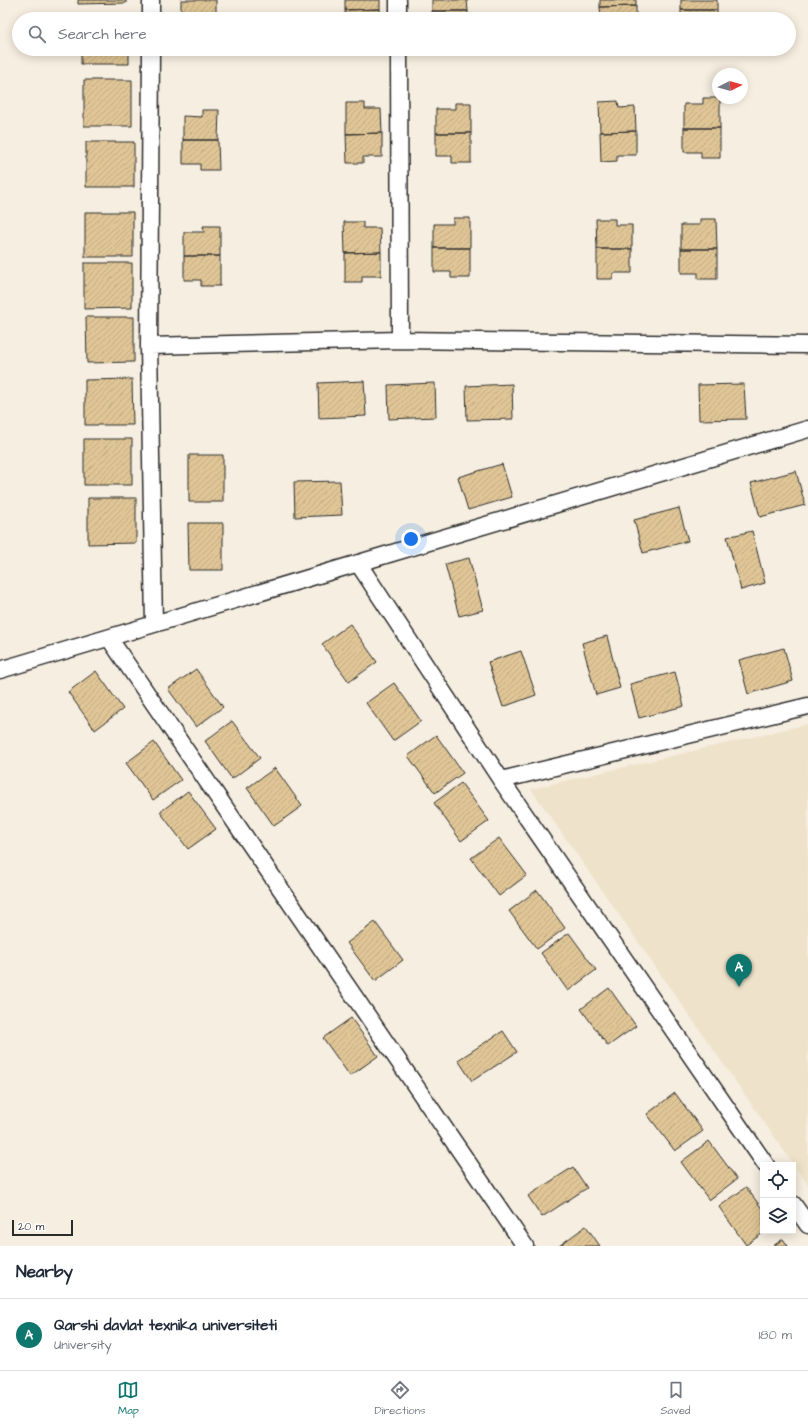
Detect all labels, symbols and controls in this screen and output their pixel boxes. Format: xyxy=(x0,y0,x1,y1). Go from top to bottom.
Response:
search box xyxy=(12,12,796,56)
icon: search xyxy=(26,23,48,45)
text: Search here xyxy=(58,24,147,45)
north arrow xyxy=(712,68,748,104)
your location xyxy=(401,529,421,549)
pin: A xyxy=(726,954,752,987)
map controls xyxy=(760,1162,796,1234)
button: locate xyxy=(760,1162,796,1198)
button: layers xyxy=(760,1198,796,1234)
scale bar xyxy=(12,1218,73,1237)
text: 20 m xyxy=(18,1219,44,1234)
text: Nearby xyxy=(16,1260,73,1284)
text: Qarshi davlat texnika universiteti xyxy=(54,1315,277,1336)
text: A xyxy=(25,1326,33,1344)
text: 180 m xyxy=(758,1326,792,1344)
text: University xyxy=(54,1336,112,1354)
tab: Map xyxy=(117,1379,139,1418)
tab: Directions xyxy=(374,1379,426,1418)
tab: Saved xyxy=(661,1379,691,1418)

